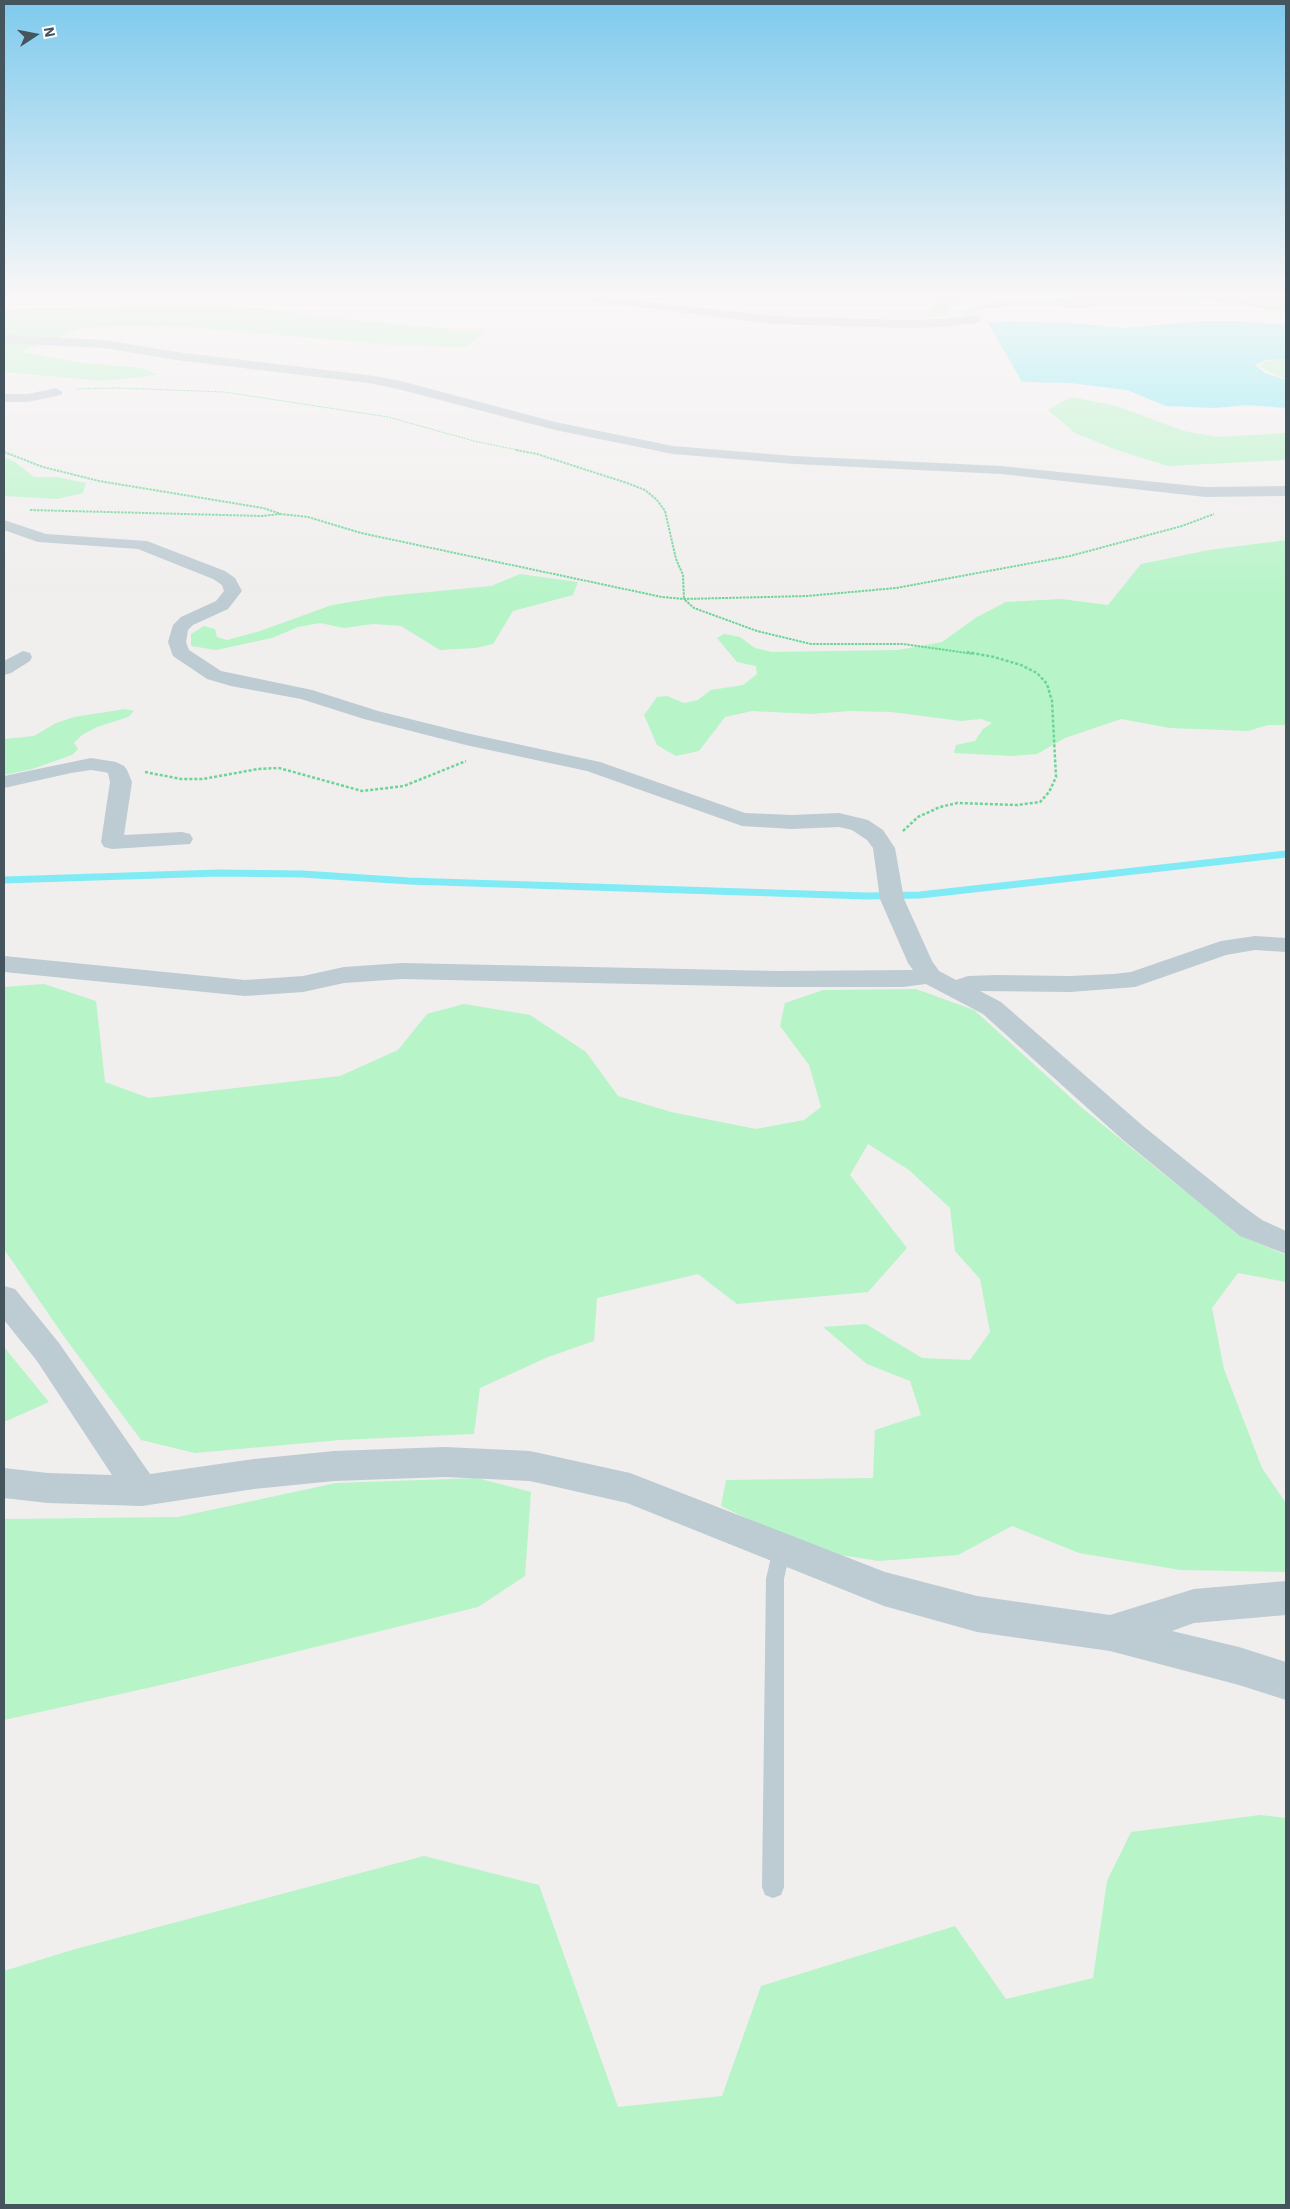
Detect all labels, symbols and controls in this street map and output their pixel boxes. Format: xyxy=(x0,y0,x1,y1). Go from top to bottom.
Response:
north arrow xyxy=(10,10,60,60)
text: N xyxy=(40,25,60,39)

